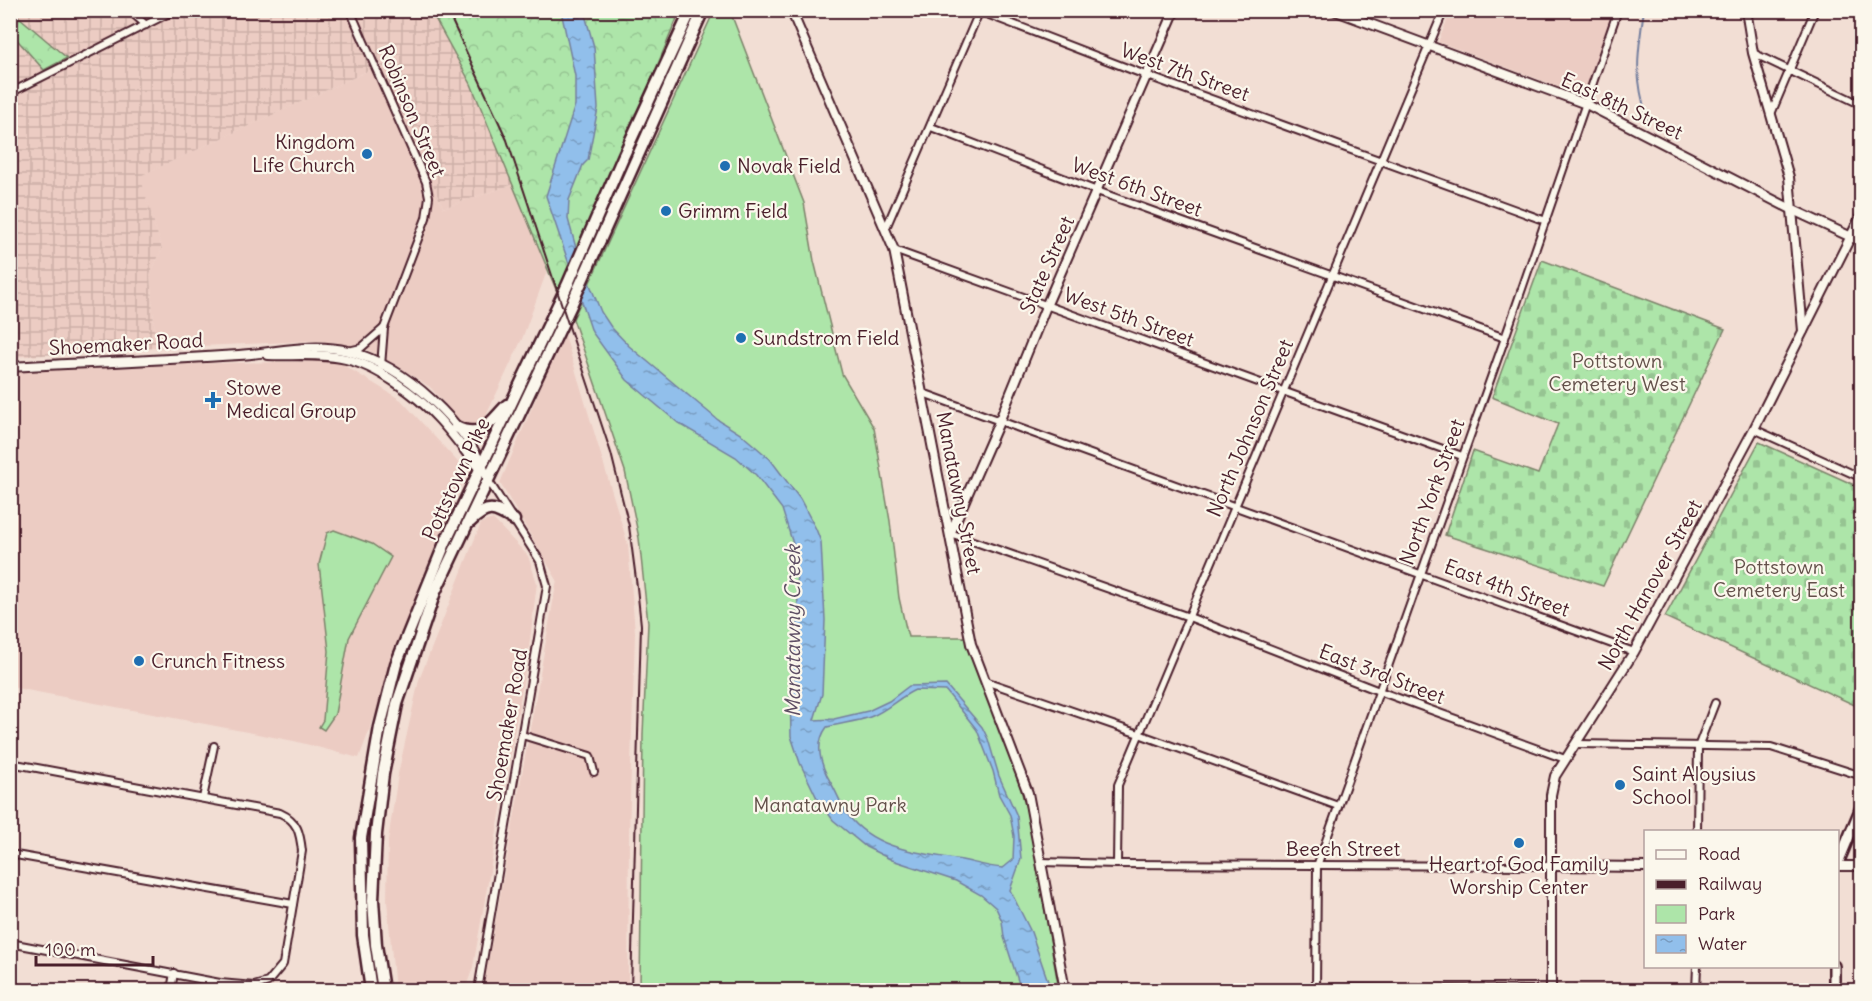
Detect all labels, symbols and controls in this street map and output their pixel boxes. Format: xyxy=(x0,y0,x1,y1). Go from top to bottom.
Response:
street label: West 7th Street xyxy=(1117,37,1253,106)
street label: Robinson Street xyxy=(373,41,452,181)
street label: East 8th Street xyxy=(1557,66,1687,145)
place label: Kingdom Life Church xyxy=(252,129,355,177)
marker: Kingdom Life Church xyxy=(360,147,374,161)
street label: West 6th Street xyxy=(1069,151,1206,222)
place label: Novak Field xyxy=(737,153,841,178)
marker: Novak Field xyxy=(718,159,732,173)
place label: Grimm Field xyxy=(678,198,788,223)
marker: Grimm Field xyxy=(659,204,673,218)
street label: State Street xyxy=(1014,212,1079,318)
street label: West 5th Street xyxy=(1061,281,1198,352)
place label: Sundstrom Field xyxy=(753,325,900,350)
street label: Shoemaker Road xyxy=(48,327,204,360)
marker: Sundstrom Field xyxy=(734,331,748,345)
street label: North Johnson Street xyxy=(1201,335,1298,520)
park label: Pottstown Cemetery West xyxy=(1548,348,1686,396)
place label: Stowe Medical Group xyxy=(226,375,357,423)
marker: Stowe Medical Group xyxy=(204,391,222,409)
street label: Manatawny Street xyxy=(931,409,988,577)
street label: Pottstown Pike xyxy=(416,413,495,544)
street label: North York Street xyxy=(1394,415,1470,568)
street label: North Hanover Street xyxy=(1592,495,1707,675)
water label: Manatawny Creek xyxy=(779,543,806,717)
street label: East 4th Street xyxy=(1441,553,1573,622)
park label: Pottstown Cemetery East xyxy=(1713,554,1845,602)
street label: East 3rd Street xyxy=(1316,638,1449,709)
street label: Shoemaker Road xyxy=(481,647,532,803)
place label: Crunch Fitness xyxy=(151,648,285,673)
marker: Crunch Fitness xyxy=(132,654,146,668)
place label: Saint Aloysius School xyxy=(1632,761,1756,809)
marker: Saint Aloysius School xyxy=(1613,778,1627,792)
park label: Manatawny Park xyxy=(753,792,907,817)
legend xyxy=(1644,830,1839,968)
street label: Beech Street xyxy=(1286,836,1401,861)
marker: Heart of God Family Worship Center xyxy=(1512,836,1526,850)
text: Road xyxy=(1698,842,1741,865)
place label: Heart of God Family Worship Center xyxy=(1429,851,1609,899)
text: Railway xyxy=(1698,872,1762,895)
text: Park xyxy=(1698,902,1735,925)
scale bar xyxy=(36,929,153,967)
text: Water xyxy=(1698,932,1748,955)
text: 100 m xyxy=(45,938,96,961)

